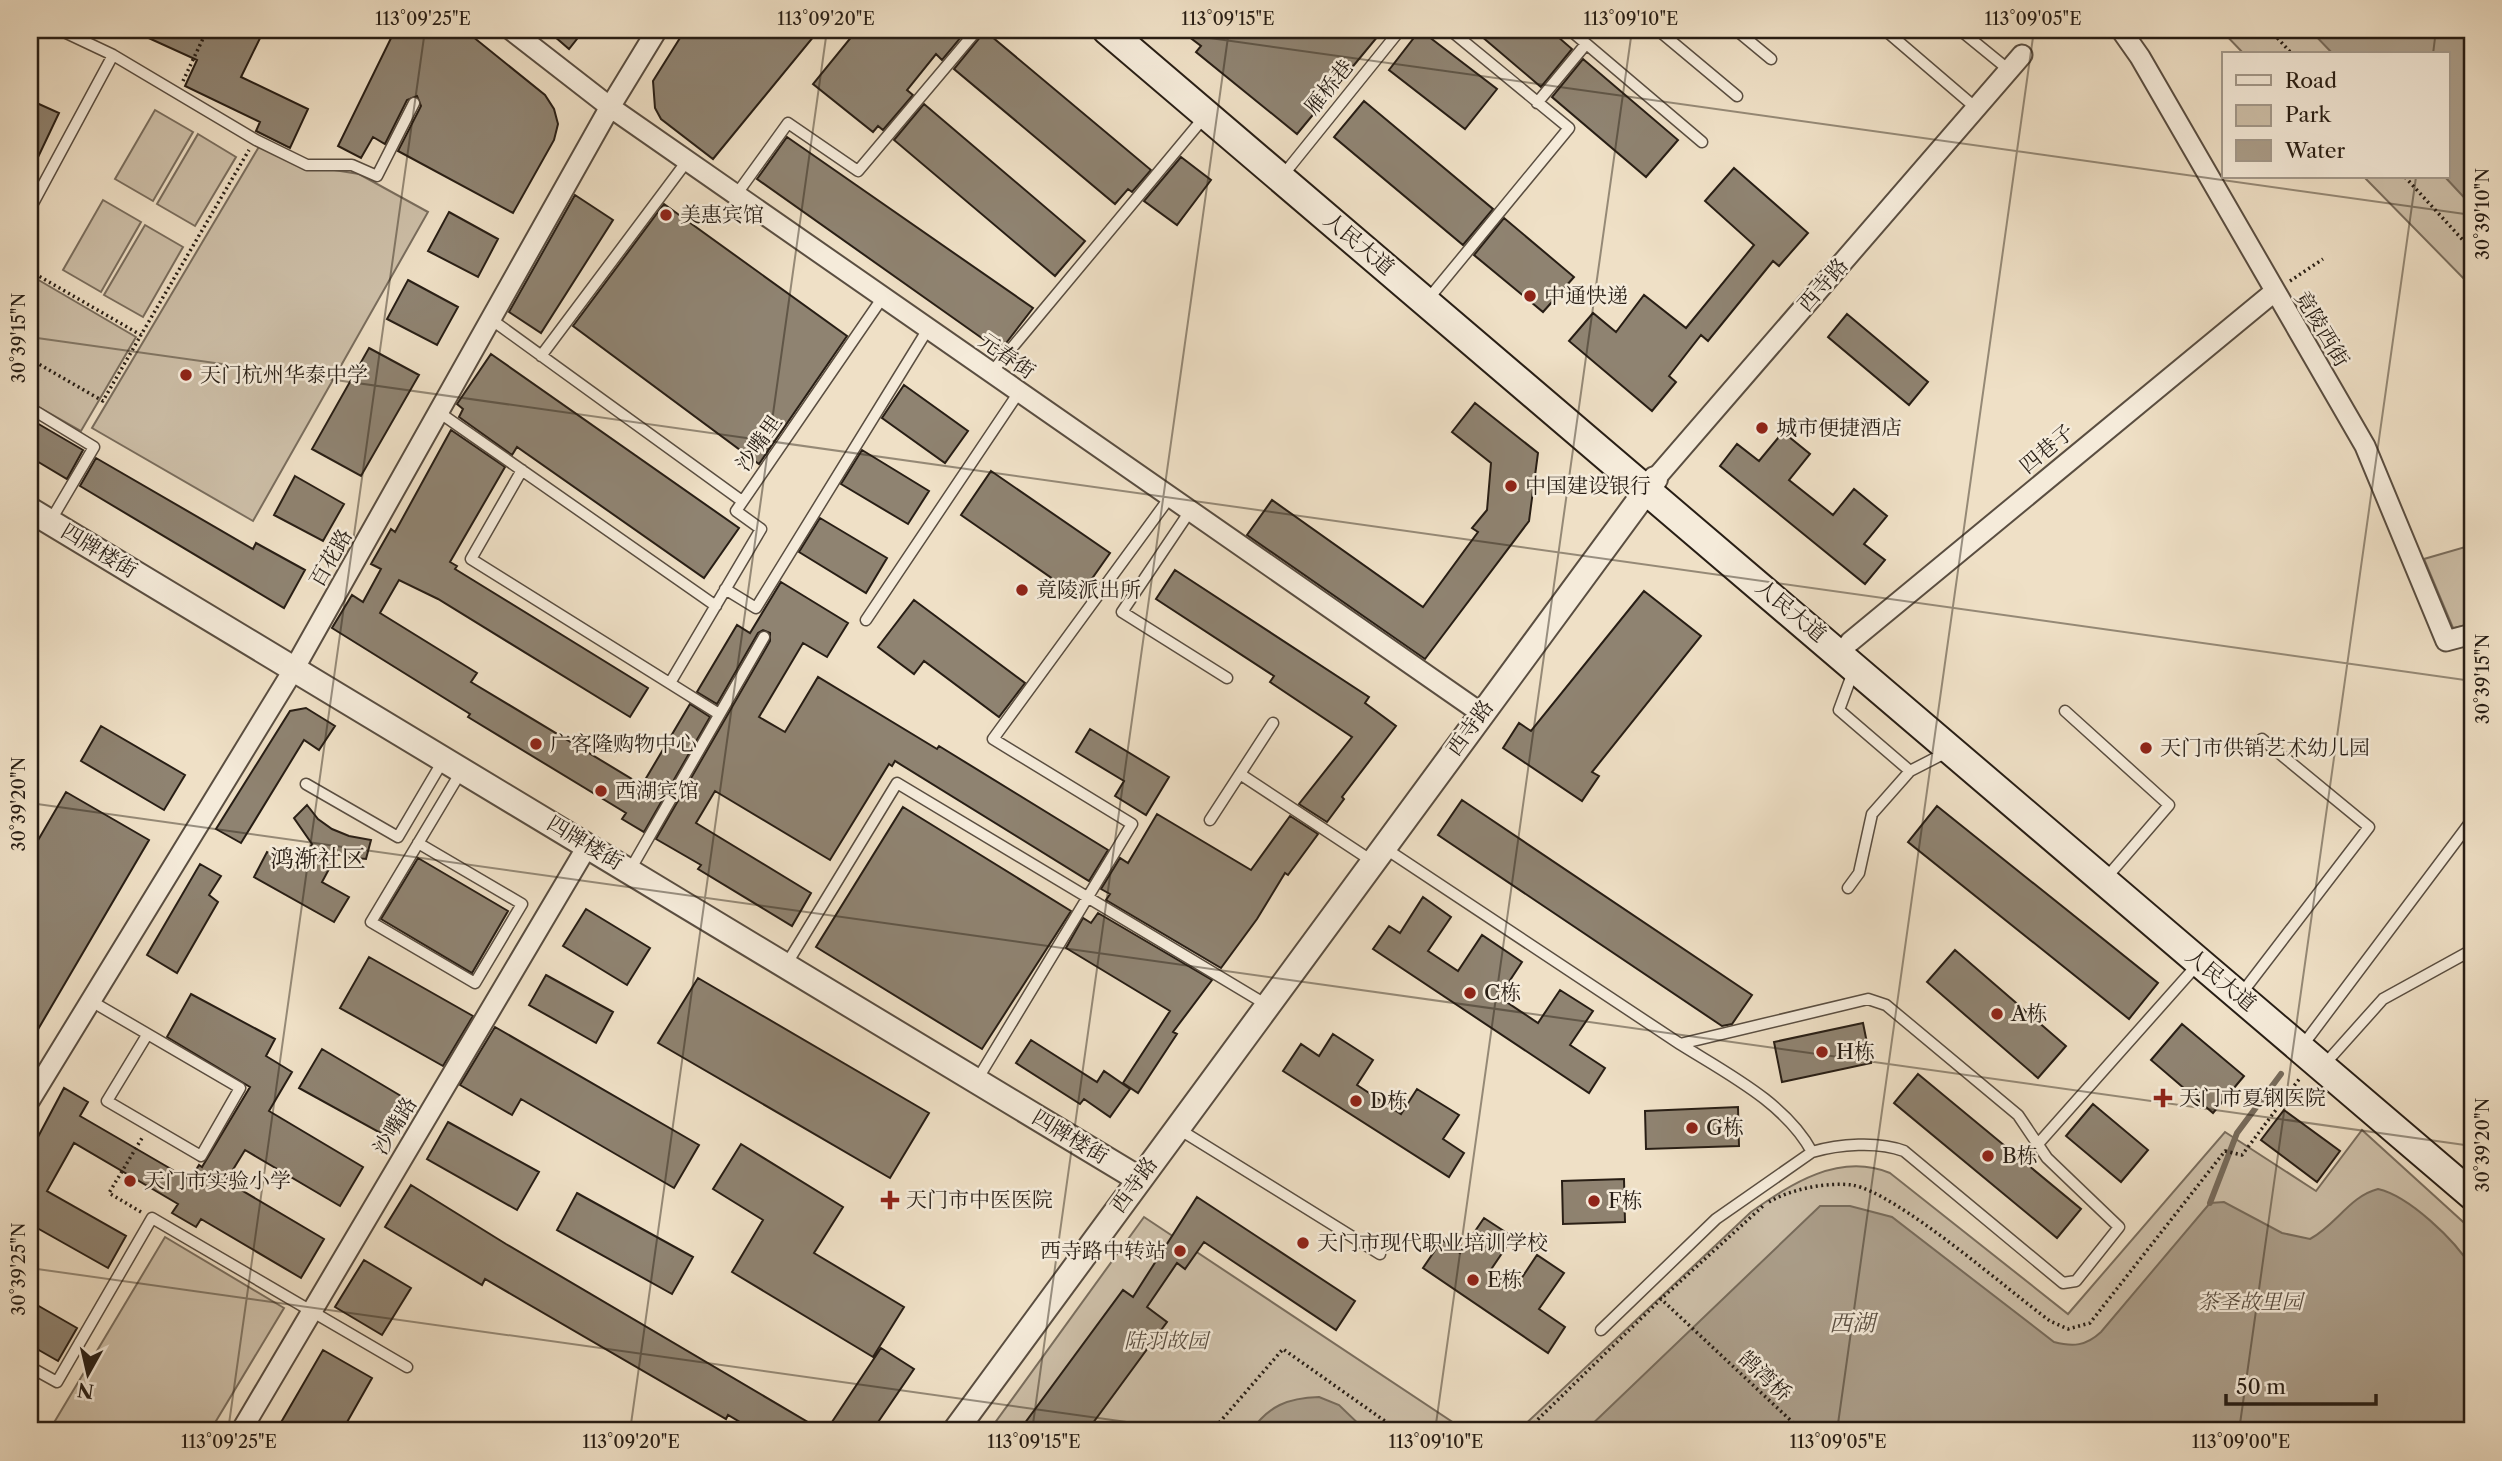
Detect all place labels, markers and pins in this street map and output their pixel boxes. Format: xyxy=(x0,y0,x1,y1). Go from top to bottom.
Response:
place label: 美惠宾馆 xyxy=(680,202,764,227)
marker: 美惠宾馆 xyxy=(658,207,674,223)
place label: 中通快递 xyxy=(1544,283,1628,308)
marker: 中通快递 xyxy=(1522,288,1538,304)
place label: 天门杭州华泰中学 xyxy=(200,362,368,387)
marker: 天门杭州华泰中学 xyxy=(178,367,194,383)
place label: 城市便捷酒店 xyxy=(1776,415,1902,440)
marker: 城市便捷酒店 xyxy=(1754,420,1770,436)
place label: 中国建设银行 xyxy=(1525,473,1651,498)
marker: 中国建设银行 xyxy=(1503,478,1519,494)
place label: 竟陵派出所 xyxy=(1036,577,1141,602)
marker: 竟陵派出所 xyxy=(1014,582,1030,598)
place label: 广客隆购物中心 xyxy=(550,731,697,756)
place label: 天门市供销艺术幼儿园 xyxy=(2160,735,2370,760)
marker: 广客隆购物中心 xyxy=(528,736,544,752)
marker: 天门市供销艺术幼儿园 xyxy=(2138,740,2154,756)
place label: 西湖宾馆 xyxy=(615,778,699,803)
marker: 西湖宾馆 xyxy=(593,783,609,799)
place label: C栋 xyxy=(1484,980,1521,1005)
marker: C栋 xyxy=(1462,985,1478,1001)
place label: A栋 xyxy=(2010,1001,2048,1026)
marker: A栋 xyxy=(1989,1006,2005,1022)
place label: H栋 xyxy=(1836,1039,1875,1064)
marker: H栋 xyxy=(1814,1044,1830,1060)
place label: 天门市夏钢医院 xyxy=(2179,1085,2326,1110)
place label: D栋 xyxy=(1370,1088,1408,1113)
marker: 天门市夏钢医院 xyxy=(2153,1088,2173,1108)
marker: D栋 xyxy=(1348,1093,1364,1109)
place label: G栋 xyxy=(1706,1115,1744,1140)
marker: G栋 xyxy=(1684,1120,1700,1136)
place label: B栋 xyxy=(2002,1143,2038,1168)
marker: B栋 xyxy=(1980,1148,1996,1164)
place label: 天门市实验小学 xyxy=(144,1168,291,1193)
marker: 天门市实验小学 xyxy=(122,1173,138,1189)
place label: 天门市中医医院 xyxy=(906,1187,1053,1212)
place label: F栋 xyxy=(1608,1188,1643,1213)
marker: 天门市中医医院 xyxy=(880,1190,900,1210)
marker: F栋 xyxy=(1586,1193,1602,1209)
place label: 天门市现代职业培训学校 xyxy=(1317,1230,1548,1255)
marker: 天门市现代职业培训学校 xyxy=(1295,1235,1311,1251)
place label: 西寺路中转站 xyxy=(1040,1238,1166,1263)
marker: 西寺路中转站 xyxy=(1172,1243,1188,1259)
place label: E栋 xyxy=(1487,1267,1522,1292)
marker: E栋 xyxy=(1465,1272,1481,1288)

